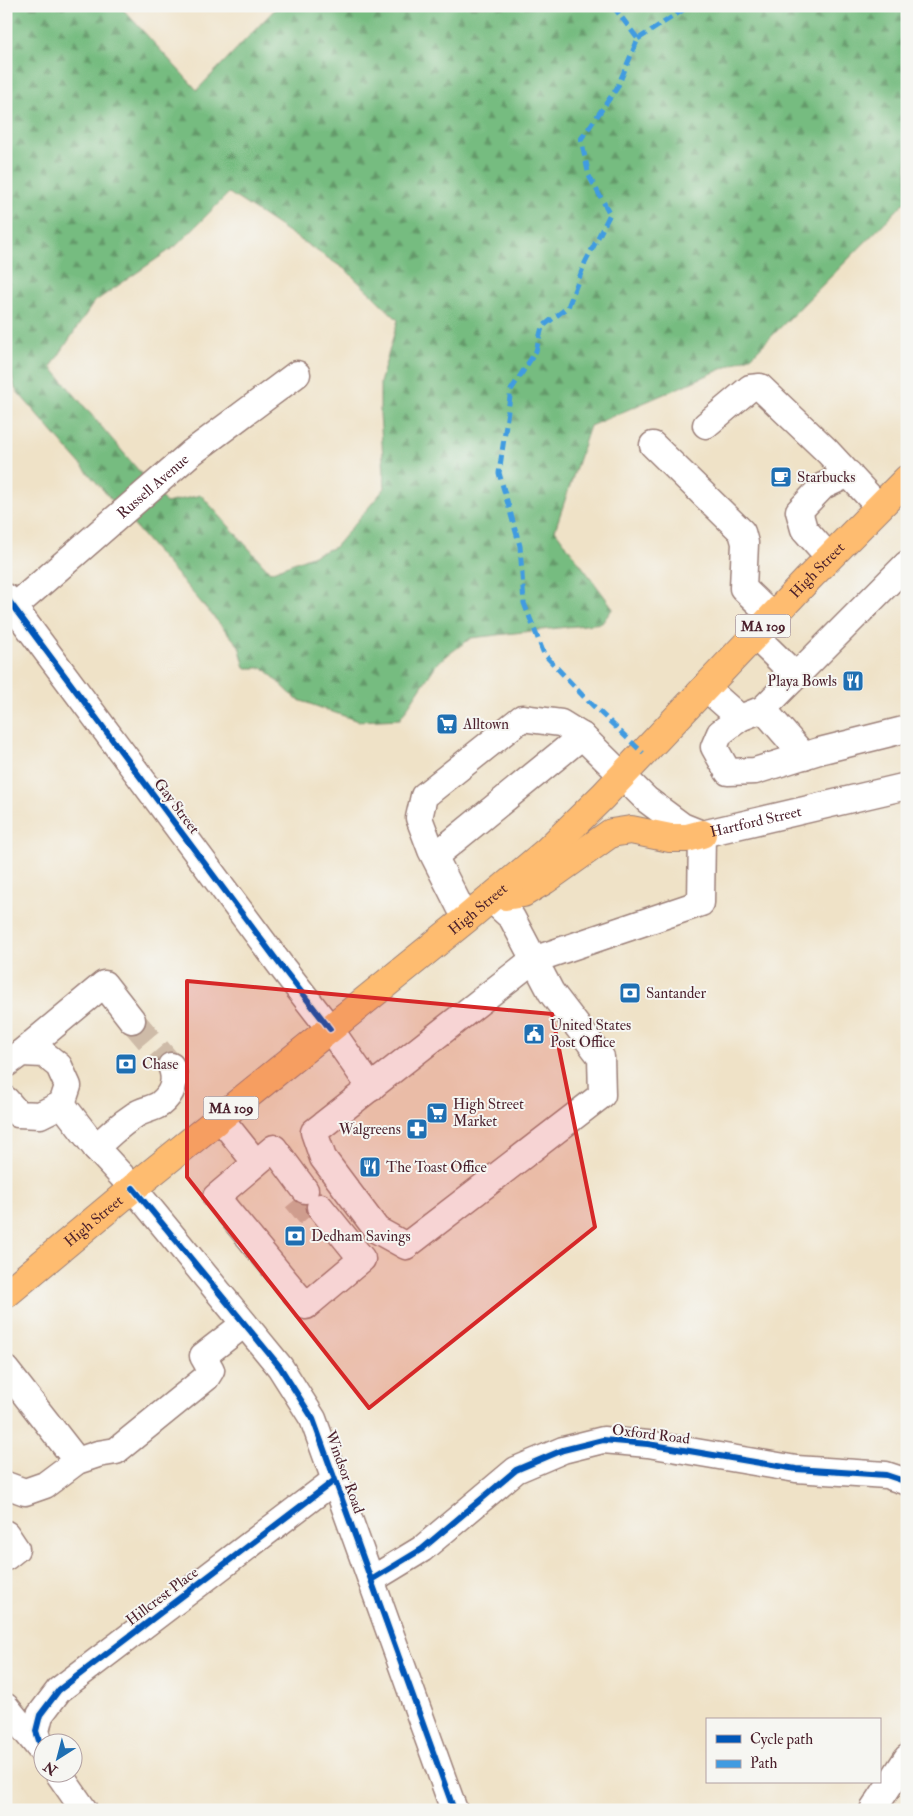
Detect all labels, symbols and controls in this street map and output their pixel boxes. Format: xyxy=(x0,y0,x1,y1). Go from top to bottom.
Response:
street label: Russell Avenue xyxy=(113,450,193,523)
cafe icon: Starbucks xyxy=(769,465,793,489)
place label: Starbucks xyxy=(797,468,855,487)
street label: High Street xyxy=(786,538,849,602)
road number: MA 109 xyxy=(736,614,790,638)
restaurant icon: Playa Bowls xyxy=(841,669,865,693)
place label: Playa Bowls xyxy=(767,672,837,691)
supermarket icon: Alltown xyxy=(435,712,459,736)
place label: Alltown xyxy=(462,715,509,734)
street label: Gay Street xyxy=(150,775,204,838)
street label: Hartford Street xyxy=(708,802,804,842)
street label: High Street xyxy=(445,879,512,939)
bank icon: Santander xyxy=(618,981,642,1005)
place label: Santander xyxy=(646,984,707,1003)
place label: United States Post Office xyxy=(550,1016,631,1052)
public building icon: United States Post Office xyxy=(522,1022,546,1046)
bank icon: Chase xyxy=(114,1052,138,1076)
place label: Chase xyxy=(142,1055,178,1074)
place label: High Street Market xyxy=(453,1095,524,1131)
road number: MA 109 xyxy=(204,1096,258,1120)
supermarket icon: High Street Market xyxy=(425,1101,449,1125)
pharmacy icon: Walgreens xyxy=(405,1117,429,1141)
place label: Walgreens xyxy=(338,1120,401,1139)
restaurant icon: The Toast Office xyxy=(358,1155,382,1179)
place label: The Toast Office xyxy=(386,1158,487,1177)
street label: High Street xyxy=(61,1191,127,1251)
bank icon: Dedham Savings xyxy=(283,1224,307,1248)
place label: Dedham Savings xyxy=(311,1227,411,1246)
street label: Oxford Road xyxy=(611,1420,692,1449)
street label: Windsor Road xyxy=(320,1427,369,1517)
street label: Hillcrest Place xyxy=(122,1563,202,1630)
legend xyxy=(706,1718,880,1784)
text: Cycle path xyxy=(750,1730,813,1750)
north arrow xyxy=(32,1734,82,1784)
text: Path xyxy=(750,1754,777,1773)
text: N xyxy=(40,1757,62,1779)

